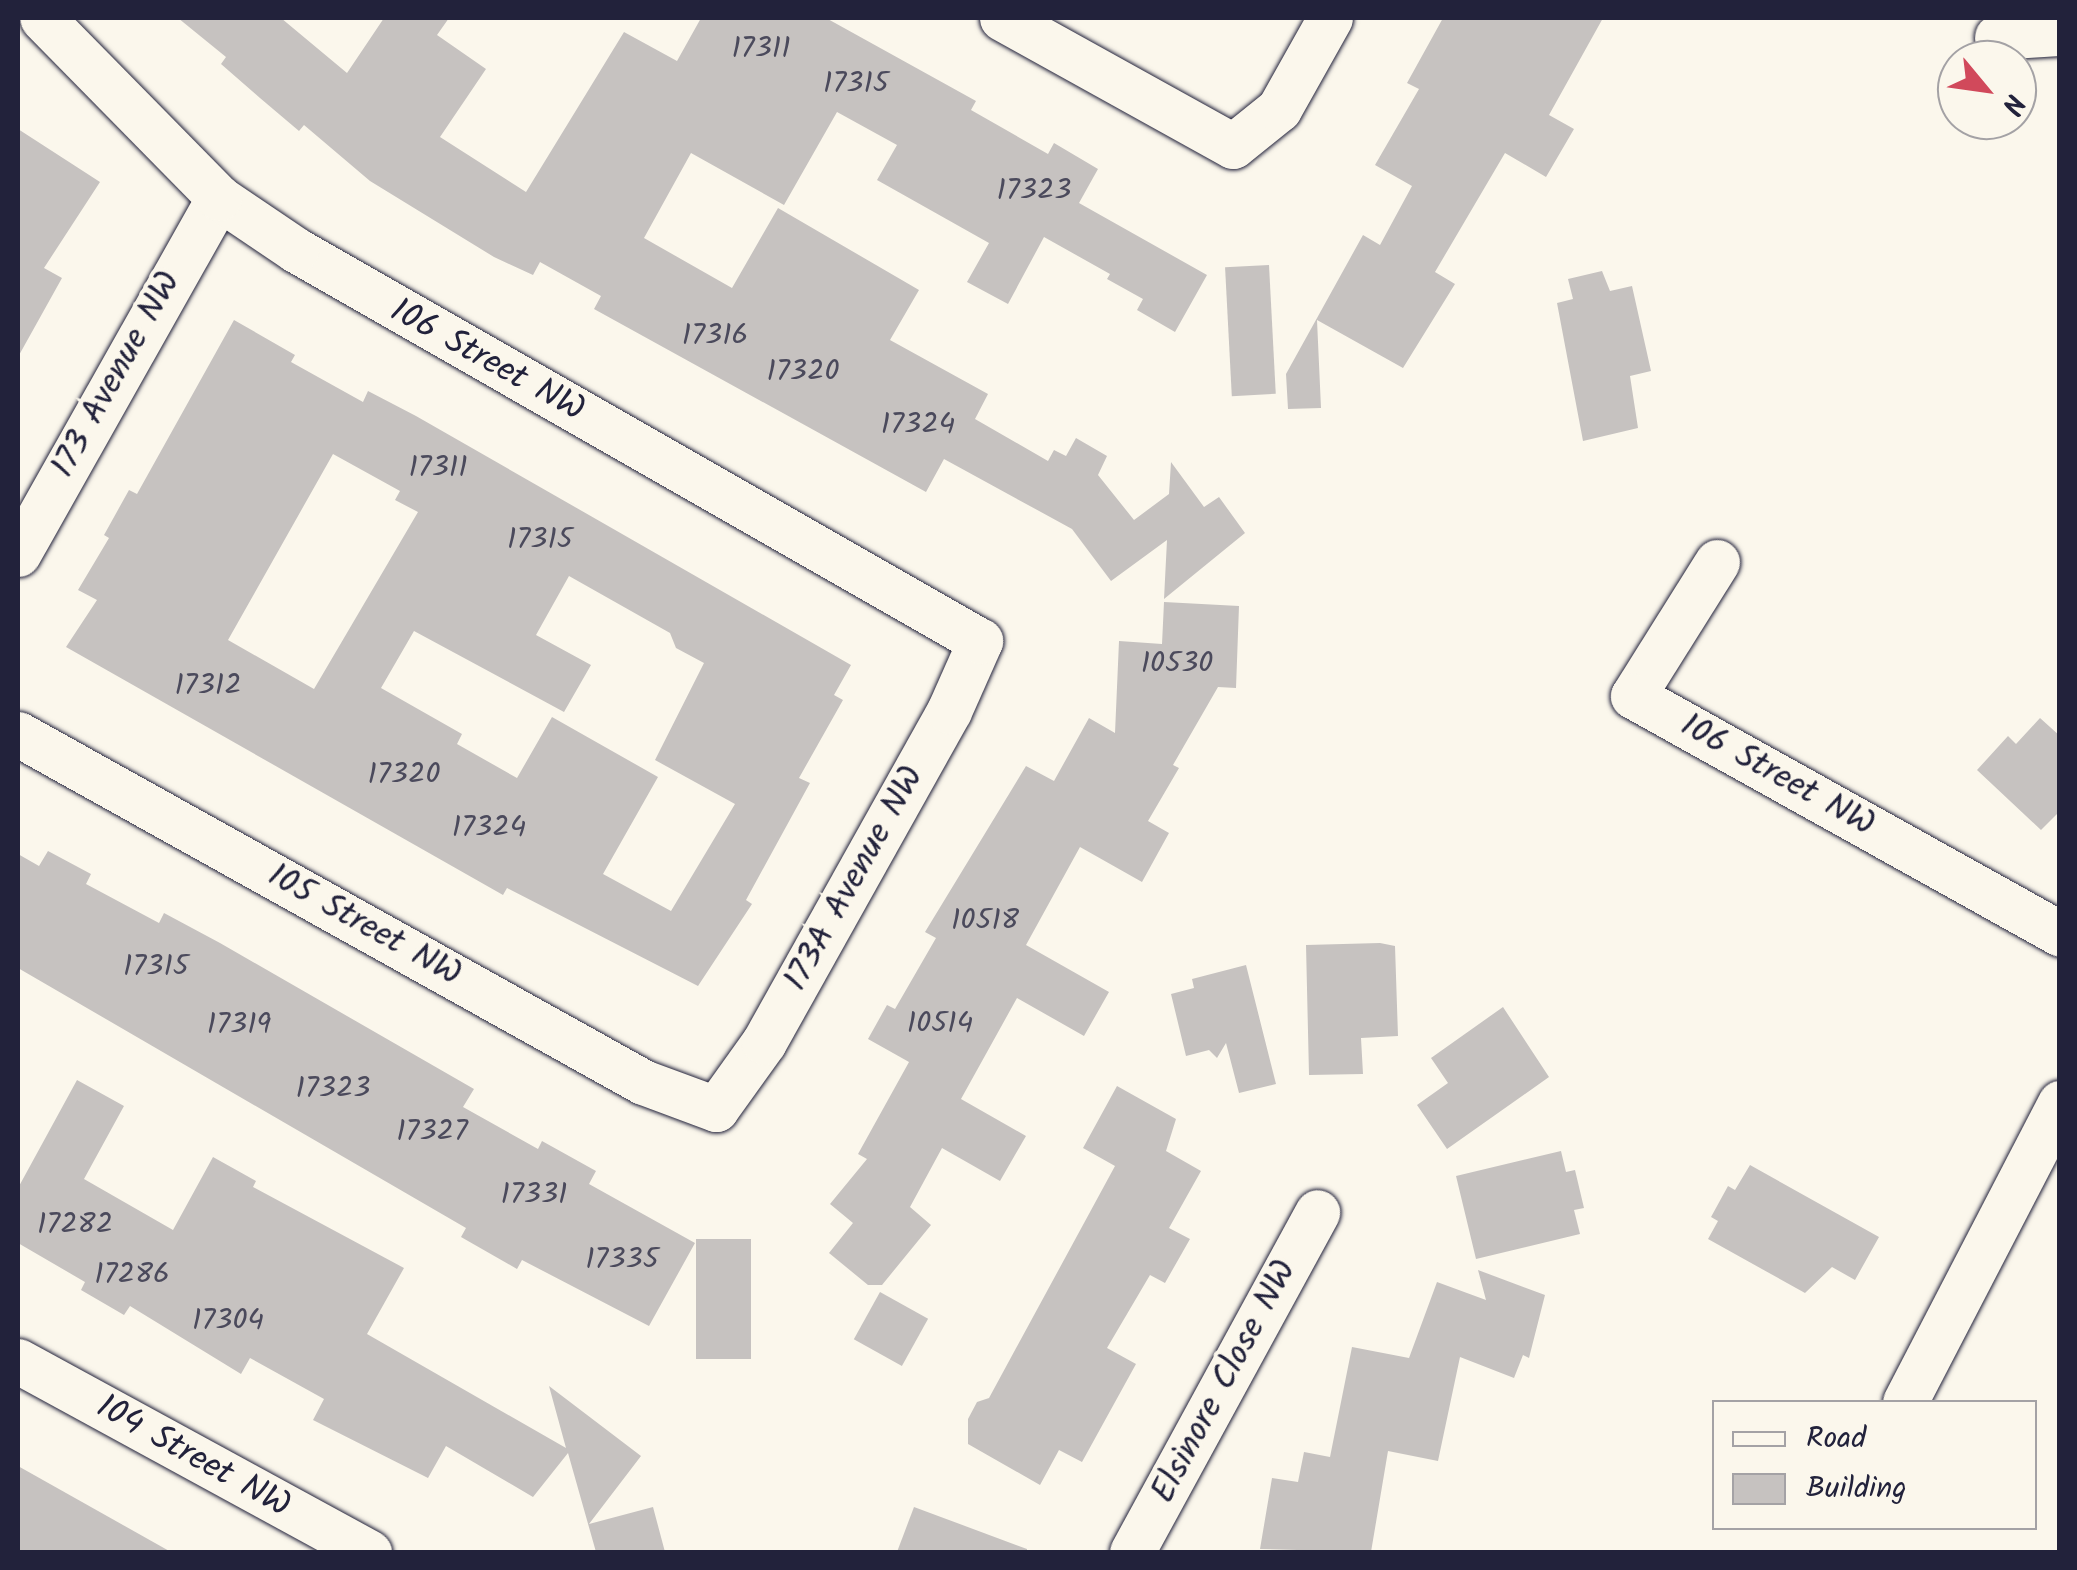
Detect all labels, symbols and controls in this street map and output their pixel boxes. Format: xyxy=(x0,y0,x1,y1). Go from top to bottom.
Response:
house number: 17311 xyxy=(731,31,791,67)
north arrow xyxy=(1937,40,2037,140)
house number: 17315 xyxy=(823,66,889,102)
text: N xyxy=(1988,85,2036,122)
house number: 17323 xyxy=(997,173,1071,209)
street label: 173 Avenue NW xyxy=(43,265,191,485)
street label: 106 Street NW xyxy=(382,290,592,432)
house number: 17316 xyxy=(682,318,748,354)
house number: 17320 xyxy=(767,354,839,390)
house number: 17324 xyxy=(881,407,955,443)
house number: 17311 xyxy=(408,450,468,486)
house number: 17315 xyxy=(507,522,573,558)
house number: 10530 xyxy=(1141,646,1213,682)
house number: 17312 xyxy=(174,668,242,704)
street label: 106 Street NW xyxy=(1672,705,1882,847)
house number: 17320 xyxy=(368,757,440,793)
street label: 173A Avenue NW xyxy=(776,759,934,999)
house number: 17324 xyxy=(452,810,526,846)
street label: 105 Street NW xyxy=(260,855,468,997)
house number: 10518 xyxy=(951,903,1019,939)
house number: 17315 xyxy=(123,949,189,985)
house number: 10514 xyxy=(907,1006,973,1042)
house number: 17319 xyxy=(207,1007,271,1043)
house number: 17323 xyxy=(296,1071,370,1107)
house number: 17327 xyxy=(396,1114,468,1150)
house number: 17331 xyxy=(501,1177,567,1213)
house number: 17282 xyxy=(37,1207,113,1243)
house number: 17335 xyxy=(585,1242,659,1278)
street label: Elsinore Close NW xyxy=(1143,1253,1307,1511)
house number: 17286 xyxy=(94,1257,170,1293)
house number: 17304 xyxy=(192,1303,264,1339)
street label: 104 Street NW xyxy=(89,1386,297,1528)
legend xyxy=(1712,1400,2037,1530)
text: Road xyxy=(1806,1415,1866,1463)
text: Building xyxy=(1806,1465,1906,1513)

